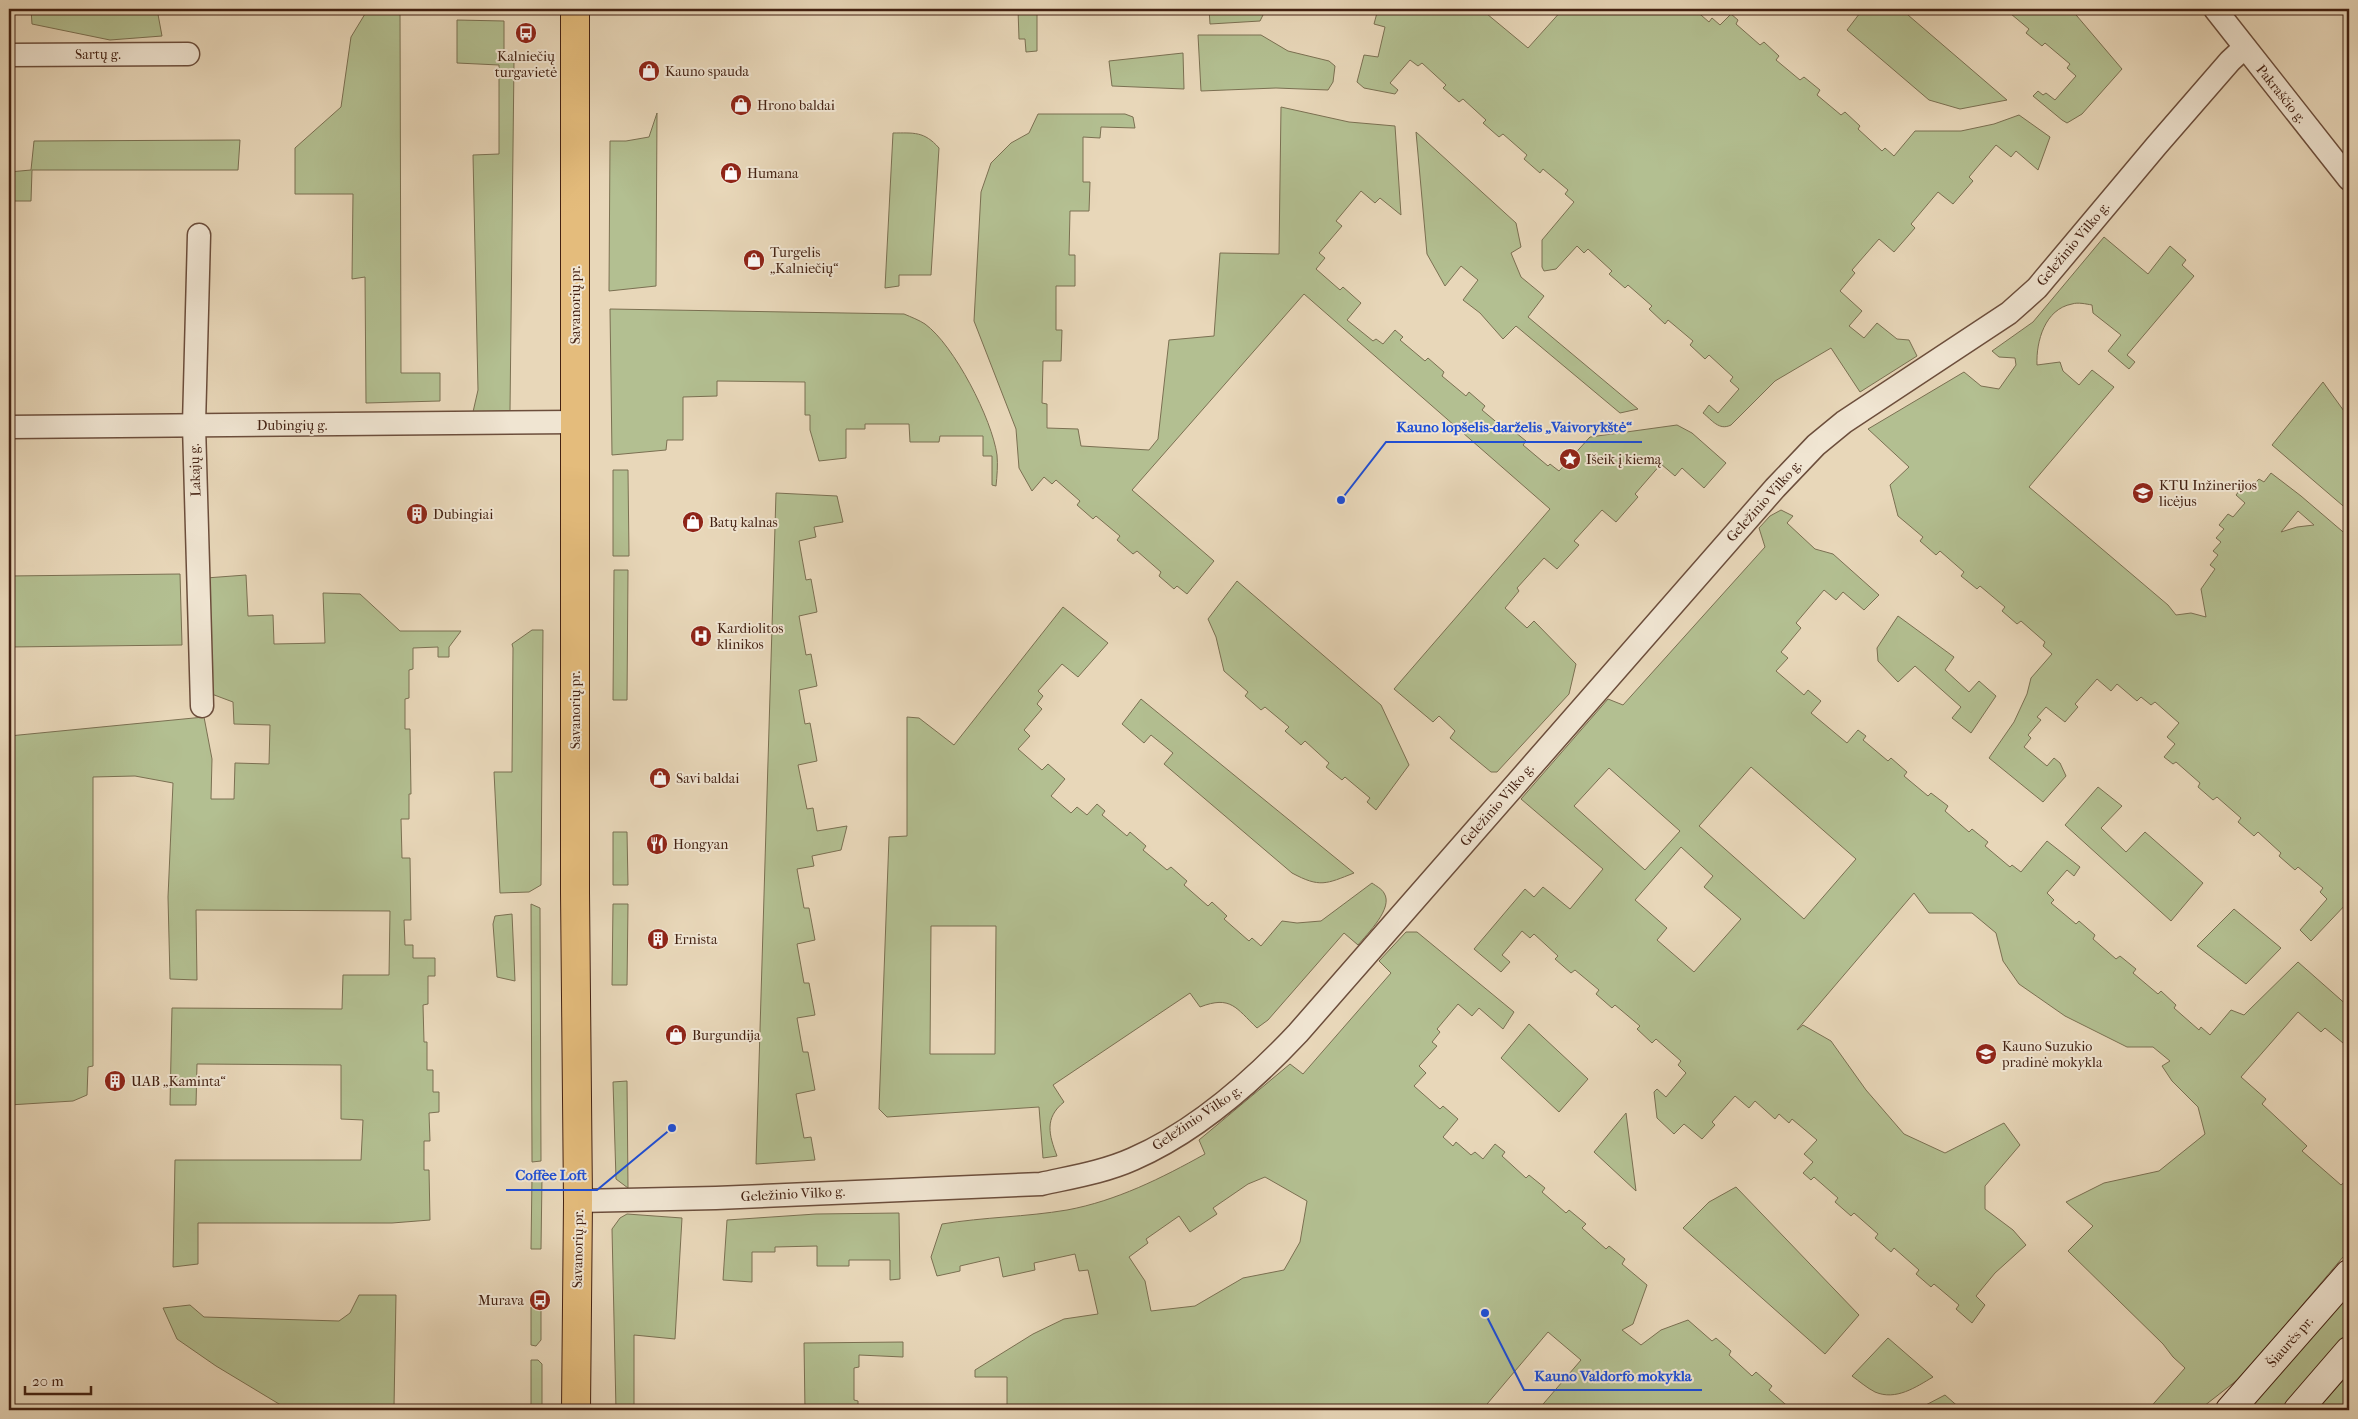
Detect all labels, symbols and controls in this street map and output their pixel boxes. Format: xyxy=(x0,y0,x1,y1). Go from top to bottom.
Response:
bus stop icon: Kalniečių turgavietė xyxy=(514,21,538,45)
street label: Sartų g. xyxy=(75,46,121,63)
place label: Kalniečių turgavietė xyxy=(495,48,557,81)
shop icon: Kauno spauda xyxy=(637,59,661,83)
street label: Pakraščio g. xyxy=(2252,61,2310,127)
place label: Kauno spauda xyxy=(665,63,750,80)
shop icon: Hrono baldai xyxy=(729,93,753,117)
place label: Hrono baldai xyxy=(757,97,835,114)
shop icon: Humana xyxy=(719,161,743,185)
place label: Humana xyxy=(747,165,799,182)
street label: Geležinio Vilko g. xyxy=(2033,198,2113,289)
place label: Turgelis „Kalniečių“ xyxy=(770,244,839,277)
shop icon: Turgelis „Kalniečių“ xyxy=(742,248,766,272)
street label: Savanorių pr. xyxy=(567,265,584,344)
callout: Kauno lopšelis-darželis „Vaivorykštė“ xyxy=(1386,412,1642,442)
street label: Dubingių g. xyxy=(257,417,328,434)
text: Kauno lopšelis-darželis „Vaivorykštė“ xyxy=(1396,418,1632,436)
street label: Lakajų g. xyxy=(186,443,204,497)
place icon: Išeik į kiemą xyxy=(1558,447,1582,471)
place label: Išeik į kiemą xyxy=(1586,451,1662,468)
street label: Geležinio Vilko g. xyxy=(1723,456,1805,545)
place label: KTU Inžinerijos licėjus xyxy=(2158,477,2257,510)
school or university icon: KTU Inžinerijos licėjus xyxy=(2131,481,2155,505)
building icon: Dubingiai xyxy=(405,502,429,526)
place label: Dubingiai xyxy=(433,506,493,523)
shop icon: Batų kalnas xyxy=(681,510,705,534)
place label: Batų kalnas xyxy=(709,514,778,531)
place label: Kardiolitos klinikos xyxy=(717,620,783,653)
hospital icon: Kardiolitos klinikos xyxy=(689,624,713,648)
street label: Savanorių pr. xyxy=(567,670,584,749)
street label: Geležinio Vilko g. xyxy=(1456,760,1538,850)
shop icon: Savi baldai xyxy=(648,766,672,790)
place label: Savi baldai xyxy=(676,770,739,787)
restaurant icon: Hongyan xyxy=(645,832,669,856)
place label: Hongyan xyxy=(673,836,728,853)
building icon: Ernista xyxy=(646,927,670,951)
place label: Ernista xyxy=(674,931,718,948)
shop icon: Burgundija xyxy=(664,1023,688,1047)
place label: Burgundija xyxy=(692,1027,761,1044)
place label: Kauno Suzukio pradinė mokykla xyxy=(2001,1038,2103,1071)
school or university icon: Kauno Suzukio pradinė mokykla xyxy=(1974,1042,1998,1066)
building icon: UAB „Kaminta“ xyxy=(103,1069,127,1093)
place label: UAB „Kaminta“ xyxy=(131,1073,226,1090)
street label: Geležinio Vilko g. xyxy=(1149,1082,1245,1154)
callout: Coffee Loft xyxy=(506,1160,597,1190)
text: Coffee Loft xyxy=(515,1166,587,1184)
street label: Geležinio Vilko g. xyxy=(740,1183,846,1205)
street label: Savanorių pr. xyxy=(569,1209,587,1288)
bus stop icon: Murava xyxy=(528,1288,552,1312)
place label: Murava xyxy=(478,1292,525,1309)
street label: Šiaurės pr. xyxy=(2262,1312,2317,1371)
callout: Kauno Valdorfo mokykla xyxy=(1524,1360,1702,1390)
scale bar xyxy=(25,1364,91,1396)
text: Kauno Valdorfo mokykla xyxy=(1534,1367,1693,1385)
text: 20 m xyxy=(32,1372,64,1390)

